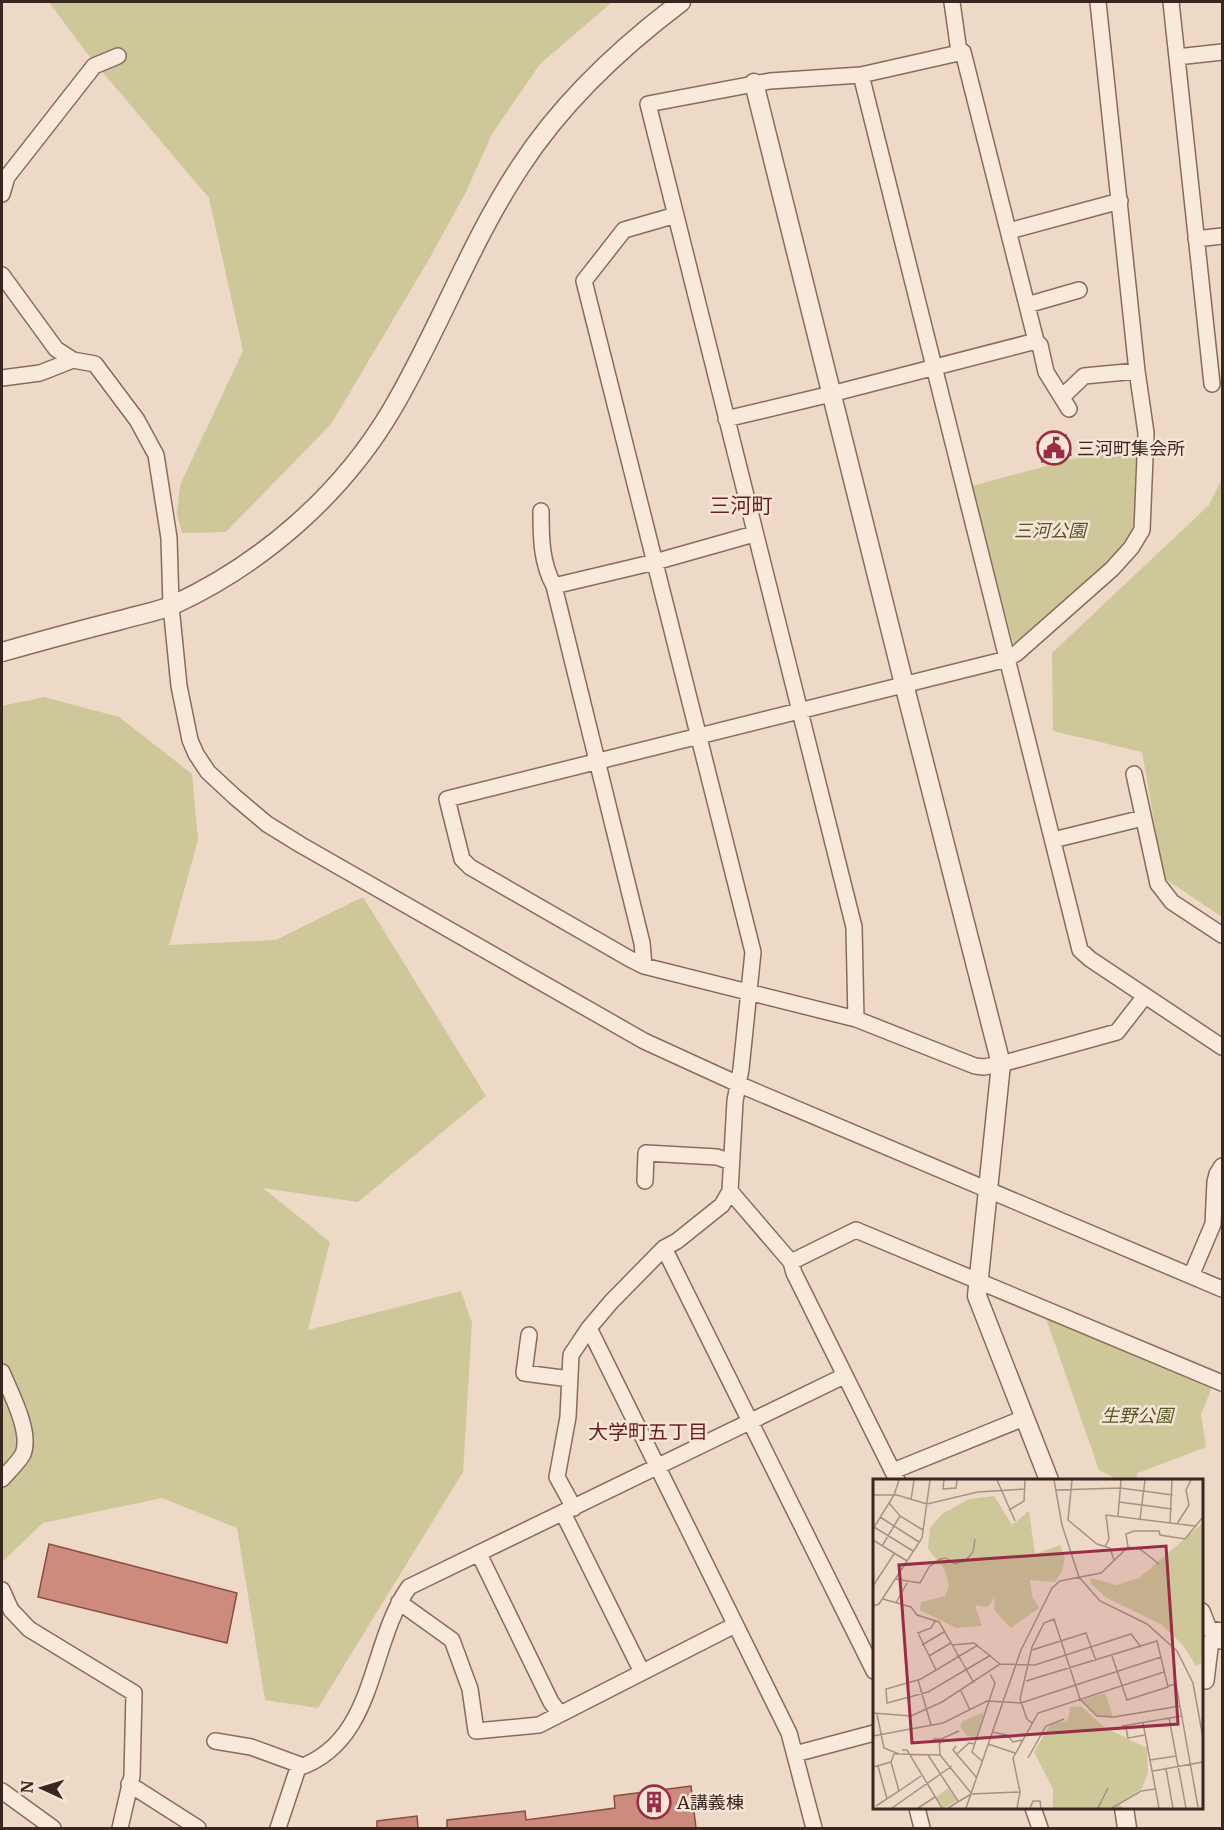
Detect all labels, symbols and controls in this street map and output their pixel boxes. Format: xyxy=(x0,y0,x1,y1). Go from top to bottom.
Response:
public building icon: 三河町集会所 xyxy=(1036,430,1072,466)
place label: 三河町集会所 xyxy=(1077,437,1185,460)
district label: 三河町 xyxy=(710,492,773,519)
park label: 三河公園 xyxy=(1014,519,1089,542)
park label: 生野公園 xyxy=(1101,1404,1176,1427)
district label: 大学町五丁目 xyxy=(588,1419,708,1444)
inset map xyxy=(873,1479,1203,1809)
north arrow xyxy=(12,1758,72,1818)
text: N xyxy=(17,1780,37,1794)
building icon: A講義棟 xyxy=(636,1784,672,1820)
place label: A講義棟 xyxy=(676,1791,744,1814)

